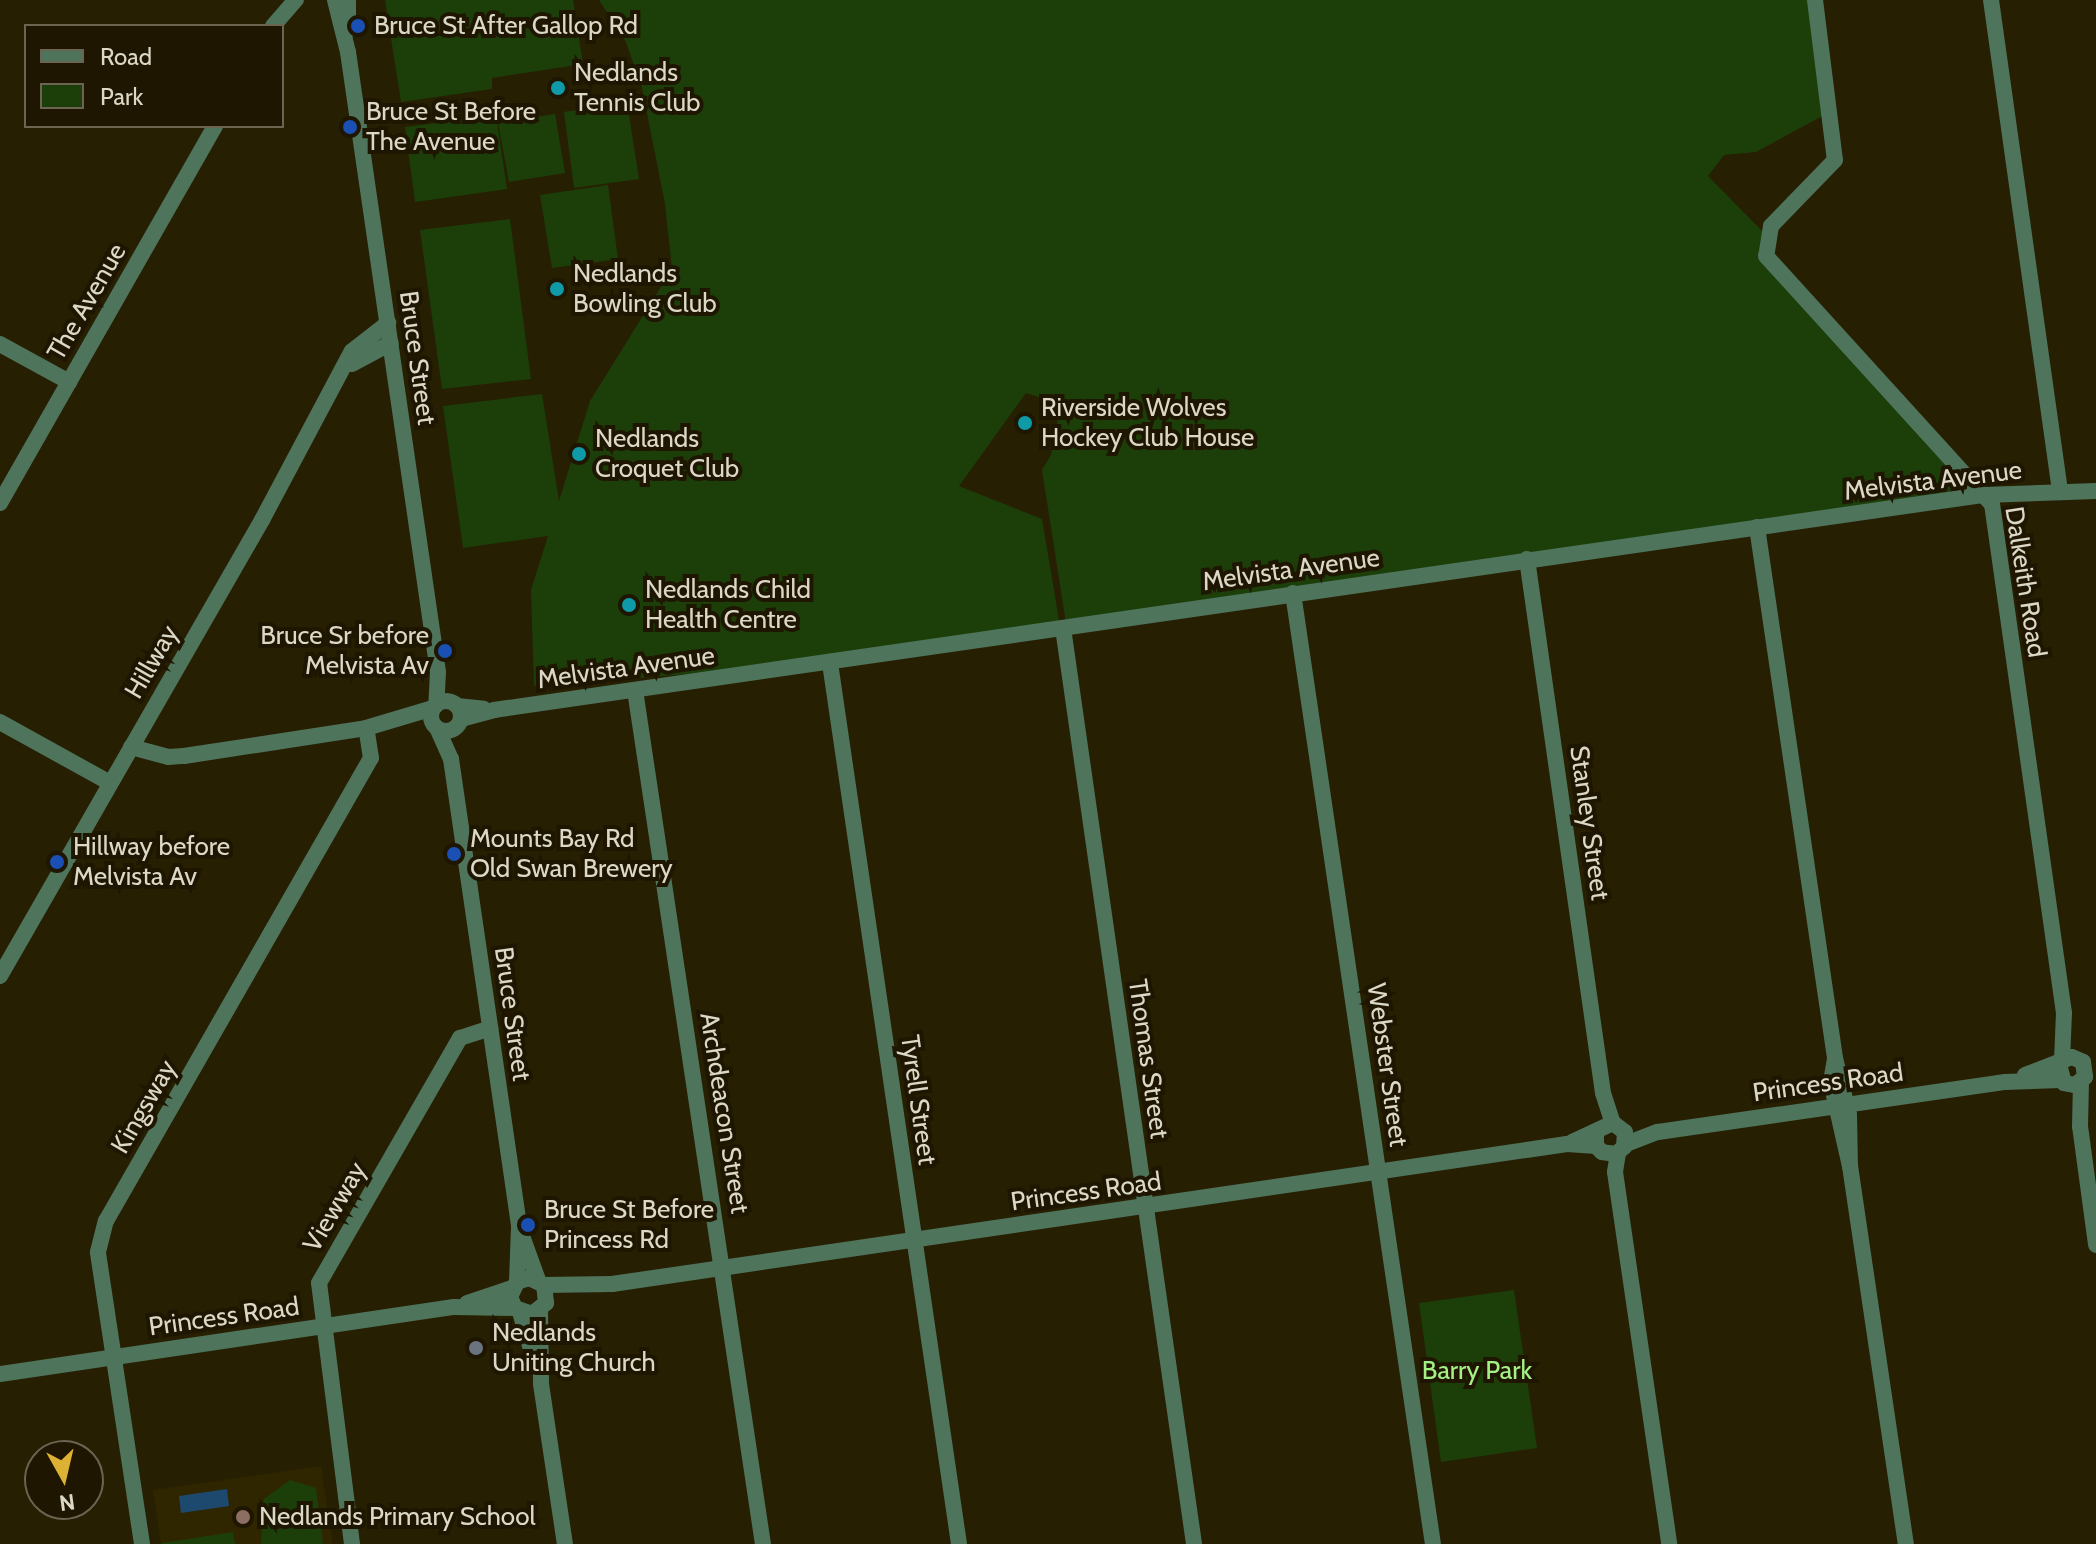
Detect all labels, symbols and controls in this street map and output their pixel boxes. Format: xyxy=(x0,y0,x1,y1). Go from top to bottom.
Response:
place label: Bruce St After Gallop Rd xyxy=(374,10,638,42)
marker: Bruce St After Gallop Rd xyxy=(349,17,367,35)
legend xyxy=(24,24,284,128)
text: Road xyxy=(100,42,152,71)
place label: Nedlands Tennis Club xyxy=(574,57,701,118)
marker: Nedlands Tennis Club xyxy=(549,79,567,97)
text: Park xyxy=(100,82,143,111)
place label: Bruce St Before The Avenue xyxy=(366,96,536,158)
marker: Bruce St Before The Avenue xyxy=(341,118,359,136)
street label: The Avenue xyxy=(41,238,133,366)
place label: Nedlands Bowling Club xyxy=(573,258,717,320)
marker: Nedlands Bowling Club xyxy=(548,280,566,298)
street label: Bruce Street xyxy=(392,289,442,427)
place label: Riverside Wolves Hockey Club House xyxy=(1041,392,1254,454)
marker: Riverside Wolves Hockey Club House xyxy=(1016,414,1034,432)
place label: Nedlands Croquet Club xyxy=(595,423,739,484)
marker: Nedlands Croquet Club xyxy=(570,445,588,463)
street label: Melvista Avenue xyxy=(1842,455,2024,507)
street label: Dalkeith Road xyxy=(1998,504,2052,660)
street label: Melvista Avenue xyxy=(1200,542,1382,598)
place label: Nedlands Child Health Centre xyxy=(645,574,811,636)
marker: Nedlands Child Health Centre xyxy=(620,596,638,614)
street label: Hillway xyxy=(119,620,185,704)
place label: Bruce Sr before Melvista Av xyxy=(260,620,429,682)
street label: Melvista Avenue xyxy=(535,640,717,696)
marker: Bruce Sr before Melvista Av xyxy=(436,642,454,660)
street label: Stanley Street xyxy=(1563,744,1615,902)
place label: Mounts Bay Rd Old Swan Brewery xyxy=(470,823,673,884)
place label: Hillway before Melvista Av xyxy=(73,831,230,892)
marker: Mounts Bay Rd Old Swan Brewery xyxy=(445,845,463,863)
marker: Hillway before Melvista Av xyxy=(48,853,66,871)
street label: Bruce Street xyxy=(487,945,537,1083)
street label: Thomas Street xyxy=(1121,977,1175,1141)
street label: Webster Street xyxy=(1360,981,1414,1149)
street label: Archdeacon Street xyxy=(693,1010,755,1216)
street label: Tyrell Street xyxy=(893,1033,943,1167)
street label: Kingsway xyxy=(105,1055,183,1159)
street label: Princess Road xyxy=(1751,1057,1905,1109)
street label: Viewway xyxy=(297,1157,373,1257)
street label: Princess Road xyxy=(1009,1166,1163,1218)
place label: Bruce St Before Princess Rd xyxy=(544,1194,714,1256)
marker: Bruce St Before Princess Rd xyxy=(519,1216,537,1234)
street label: Princess Road xyxy=(147,1291,301,1343)
place label: Nedlands Uniting Church xyxy=(492,1317,656,1378)
marker: Nedlands Uniting Church xyxy=(467,1339,485,1357)
park label: Barry Park xyxy=(1422,1355,1532,1387)
north arrow xyxy=(24,1440,104,1520)
text: N xyxy=(58,1488,77,1517)
place label: Nedlands Primary School xyxy=(259,1501,536,1533)
marker: Nedlands Primary School xyxy=(234,1508,252,1526)

